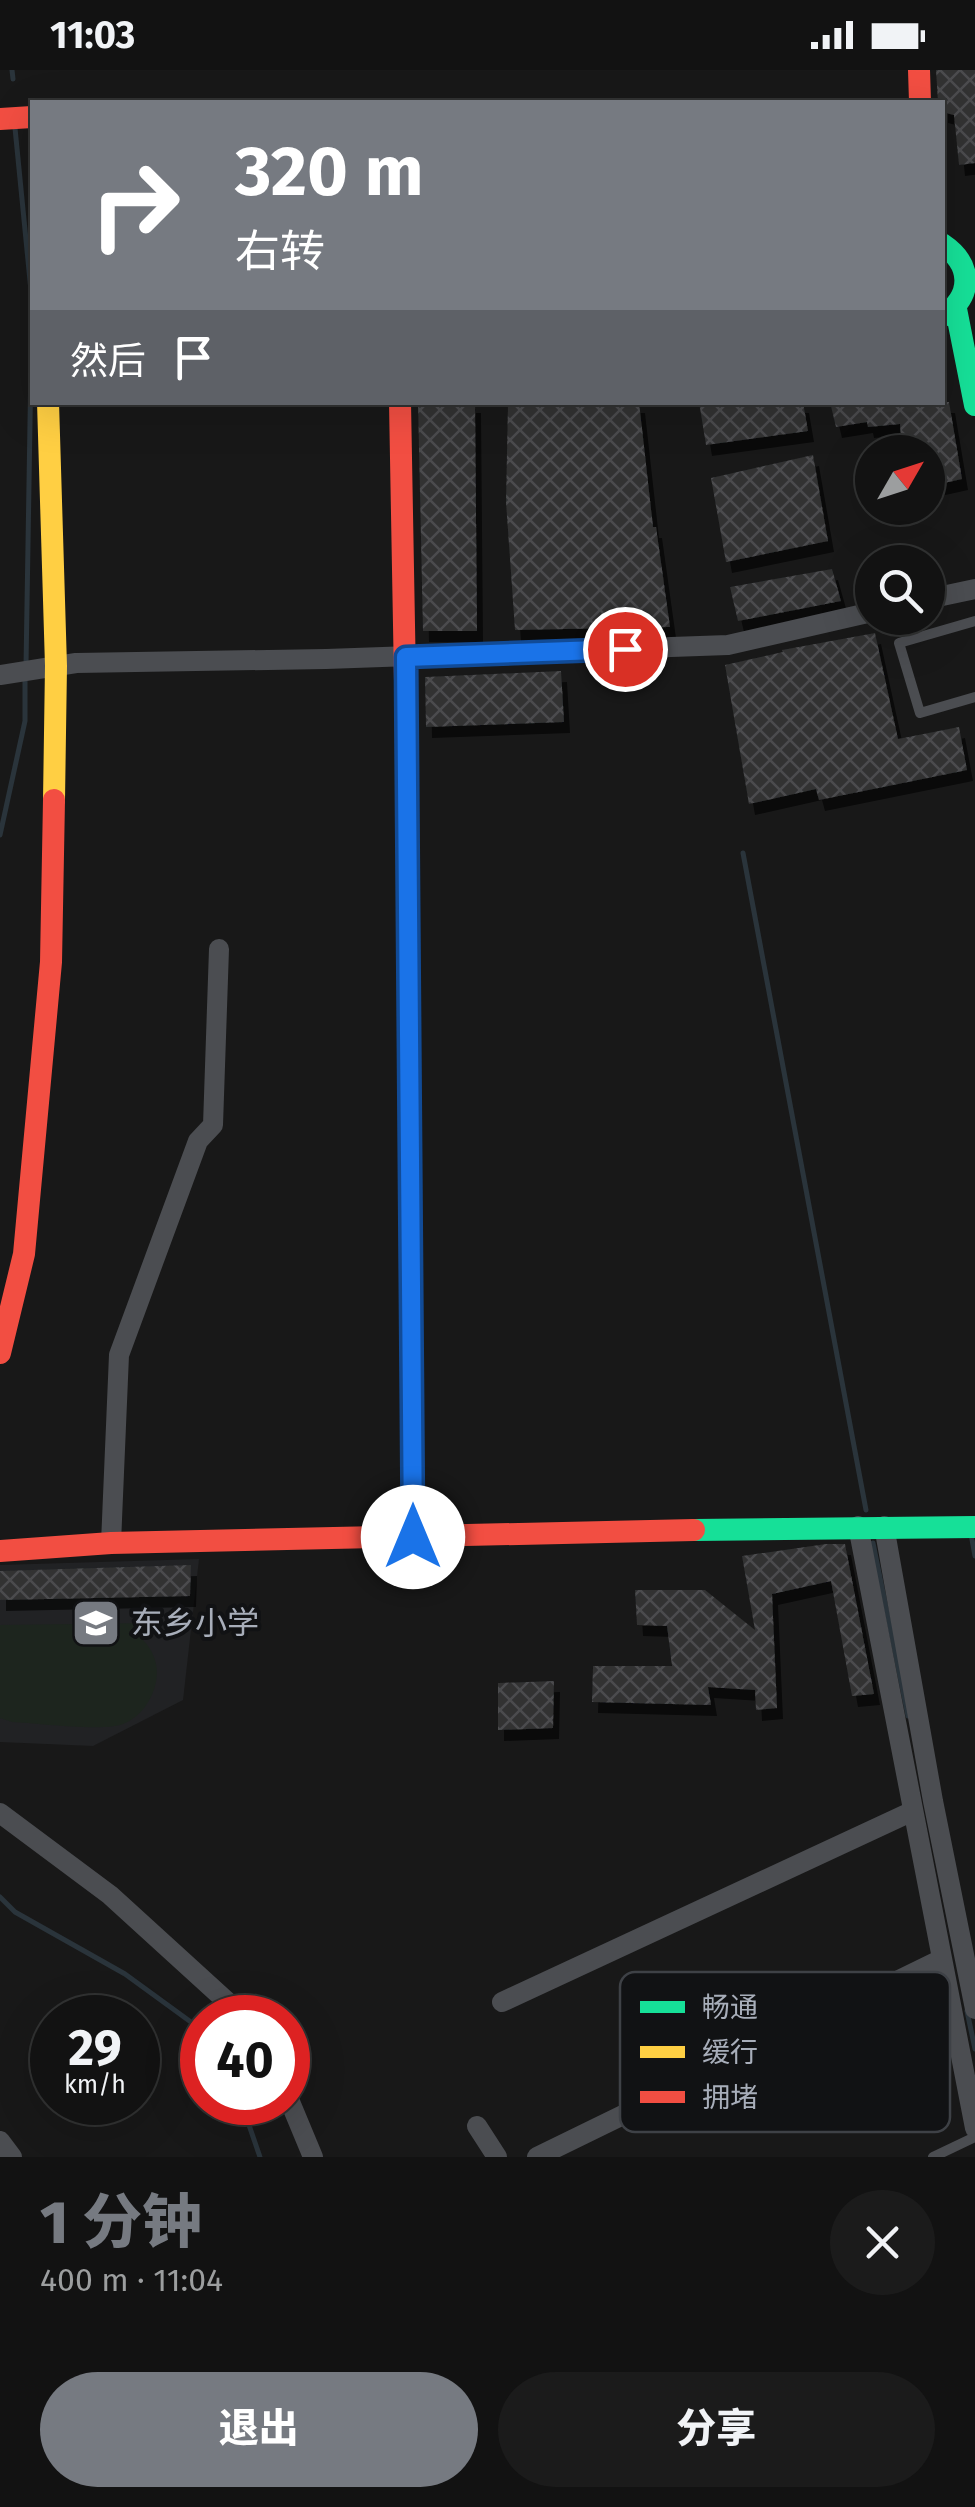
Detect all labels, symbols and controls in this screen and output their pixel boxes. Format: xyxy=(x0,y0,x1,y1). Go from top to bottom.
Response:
text: 11:03 xyxy=(50,12,135,58)
text: 320 m xyxy=(235,130,424,214)
icon: right xyxy=(70,140,200,270)
text: 右转 xyxy=(235,225,325,279)
icon: arrive xyxy=(166,330,221,385)
text: 然后 xyxy=(70,338,146,384)
north arrow xyxy=(855,435,945,525)
map controls xyxy=(855,435,945,635)
button: search xyxy=(855,545,945,635)
pin xyxy=(583,607,668,692)
icon: arrive xyxy=(598,622,653,677)
position arrow xyxy=(361,1485,465,1589)
school or university icon: 东乡小学 xyxy=(70,1597,122,1649)
place label: 东乡小学 xyxy=(131,1604,259,1642)
legend xyxy=(620,1972,950,2132)
text: 畅通 xyxy=(702,1991,758,2024)
speed limit sign: 40 xyxy=(180,1995,310,2125)
text: 29 xyxy=(68,2018,122,2078)
text: 缓行 xyxy=(702,2036,758,2069)
text: km/h xyxy=(64,2070,126,2100)
text: 拥堵 xyxy=(702,2081,758,2114)
text: 1 分钟 xyxy=(40,2187,202,2259)
button: close xyxy=(830,2190,935,2295)
text: 400 m · 11:04 xyxy=(40,2261,223,2299)
button: 退出 xyxy=(40,2372,478,2487)
button: 分享 xyxy=(498,2372,935,2487)

